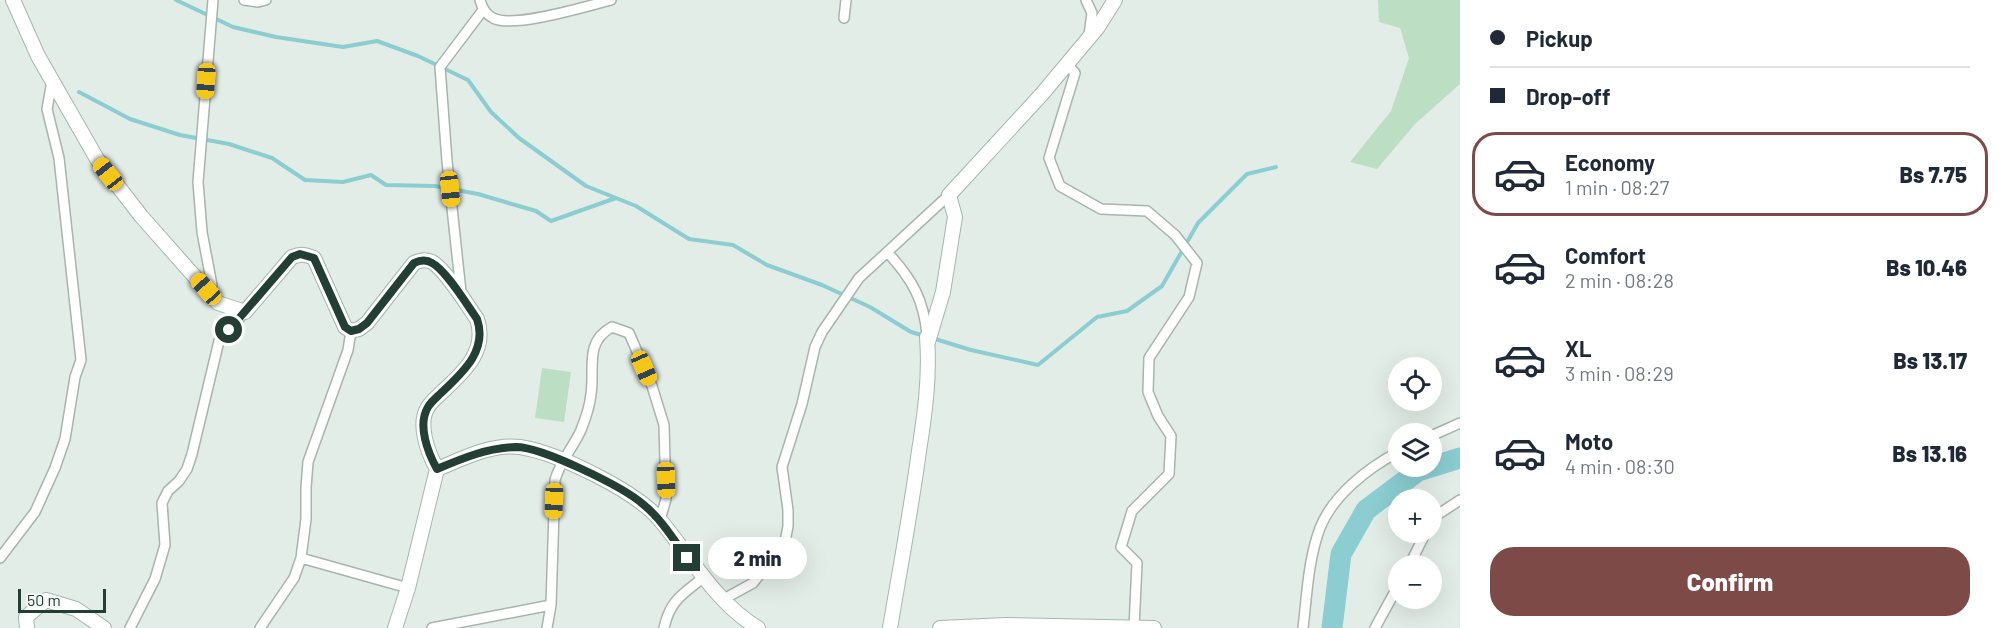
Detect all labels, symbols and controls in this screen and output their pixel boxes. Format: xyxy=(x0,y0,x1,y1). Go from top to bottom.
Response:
text: Pickup xyxy=(1526,25,1593,51)
car xyxy=(196,62,216,100)
text: Drop-off xyxy=(1526,83,1610,109)
icon: car xyxy=(1493,147,1547,201)
text: Economy xyxy=(1565,149,1655,175)
car xyxy=(90,154,126,194)
text: Bs 7.75 xyxy=(1899,161,1967,187)
car xyxy=(439,170,461,208)
text: 1 min · 08:27 xyxy=(1565,175,1669,199)
icon: car xyxy=(1493,240,1547,294)
text: Comfort xyxy=(1565,242,1646,268)
text: Bs 10.46 xyxy=(1886,254,1967,280)
text: 2 min · 08:28 xyxy=(1565,268,1674,292)
car xyxy=(187,270,225,308)
route start xyxy=(215,316,242,343)
icon: car xyxy=(1493,333,1547,387)
text: XL xyxy=(1565,335,1591,361)
text: Bs 13.17 xyxy=(1893,347,1967,373)
car xyxy=(628,348,660,388)
map controls xyxy=(1388,357,1442,609)
button: locate xyxy=(1388,357,1442,411)
text: 3 min · 08:29 xyxy=(1565,361,1674,385)
button: layers xyxy=(1388,423,1442,477)
icon: car xyxy=(1493,426,1547,480)
text: Moto xyxy=(1565,428,1613,454)
text: Bs 13.16 xyxy=(1892,440,1967,466)
text: 4 min · 08:30 xyxy=(1565,454,1675,478)
car xyxy=(656,462,676,498)
car xyxy=(544,483,564,519)
button: + xyxy=(1388,489,1442,543)
callout: 2 min xyxy=(708,537,807,579)
route end xyxy=(673,544,700,571)
text: 2 min xyxy=(733,546,782,570)
button: Confirm xyxy=(1490,547,1970,616)
button: − xyxy=(1388,555,1442,609)
scale bar xyxy=(18,586,106,614)
text: 50 m xyxy=(27,590,61,609)

